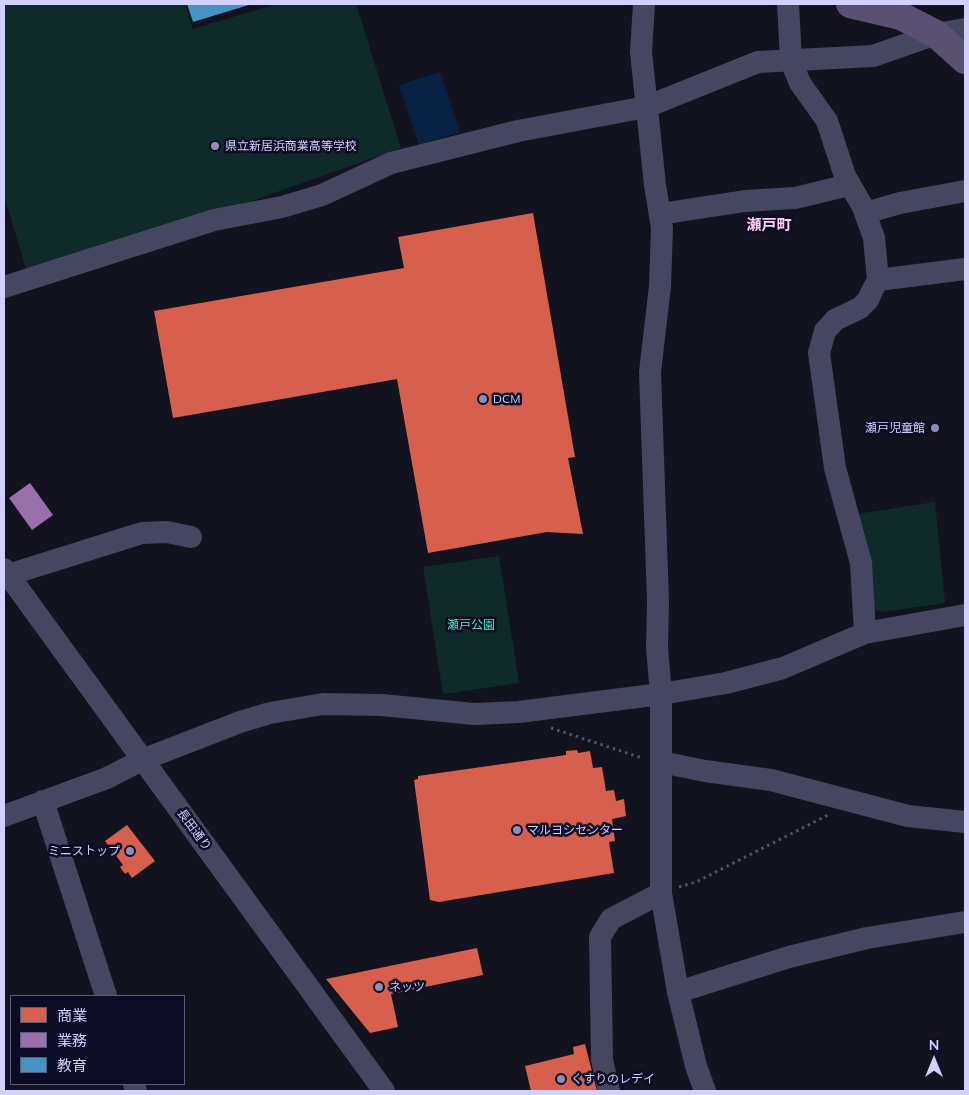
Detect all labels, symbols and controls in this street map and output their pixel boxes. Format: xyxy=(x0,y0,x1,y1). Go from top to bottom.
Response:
place label: 県立新居浜商業高等学校 xyxy=(225,139,357,153)
marker: 県立新居浜商業高等学校 xyxy=(209,140,221,152)
district label: 瀬戸町 xyxy=(747,216,791,234)
place label: DCM xyxy=(493,392,520,406)
marker: DCM xyxy=(477,393,489,405)
place label: 瀬戸児童館 xyxy=(865,421,925,435)
marker: 瀬戸児童館 xyxy=(929,422,941,434)
park label: 瀬戸公園 xyxy=(447,618,495,632)
street label: 長田通り xyxy=(174,806,214,854)
place label: マルヨシセンター xyxy=(527,823,623,837)
marker: マルヨシセンター xyxy=(511,824,523,836)
place label: ミニストップ xyxy=(48,844,120,858)
marker: ミニストップ xyxy=(124,845,136,857)
place label: ネッツ xyxy=(389,980,425,994)
marker: ネッツ xyxy=(373,981,385,993)
legend xyxy=(10,995,185,1085)
text: 商業 xyxy=(57,1006,87,1025)
text: 業務 xyxy=(57,1031,87,1050)
north arrow xyxy=(909,1035,959,1085)
text: N xyxy=(929,1036,939,1054)
text: 教育 xyxy=(57,1056,87,1075)
place label: くすりのレデイ xyxy=(571,1072,655,1086)
marker: くすりのレデイ xyxy=(555,1073,567,1085)

